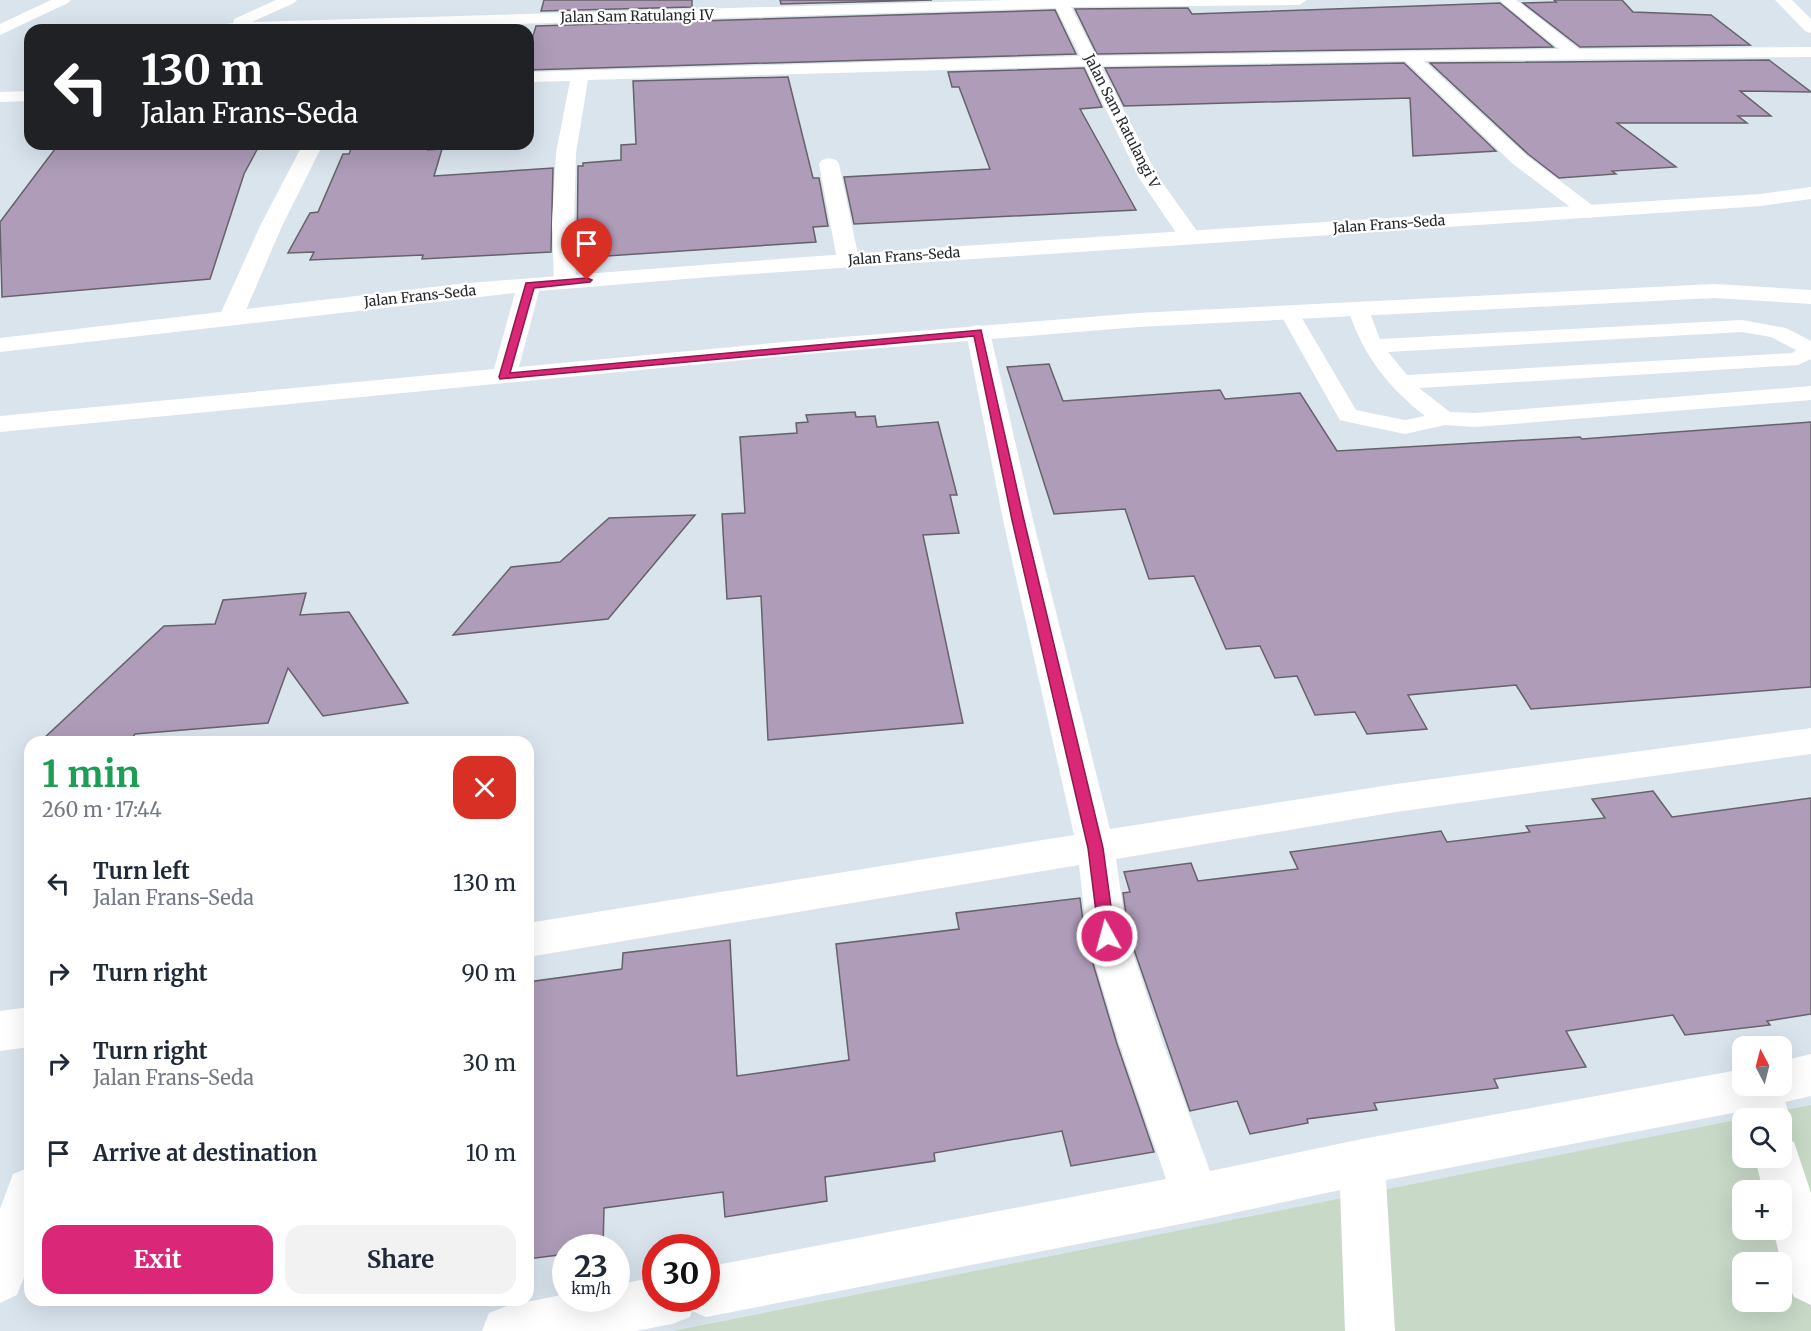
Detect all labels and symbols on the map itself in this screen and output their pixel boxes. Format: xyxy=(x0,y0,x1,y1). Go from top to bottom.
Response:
street label: Jalan Sam Ratulangi IV xyxy=(559,6,715,26)
street label: Jalan Sam Ratulangi V xyxy=(1080,50,1164,192)
street label: Jalan Frans-Seda xyxy=(1331,211,1446,237)
pin xyxy=(561,218,612,280)
street label: Jalan Frans-Seda xyxy=(846,243,961,269)
street label: Jalan Frans-Seda xyxy=(362,281,477,311)
position arrow xyxy=(1075,904,1139,968)
north arrow xyxy=(1732,1036,1792,1096)
speed limit sign: 30 xyxy=(642,1234,720,1312)

